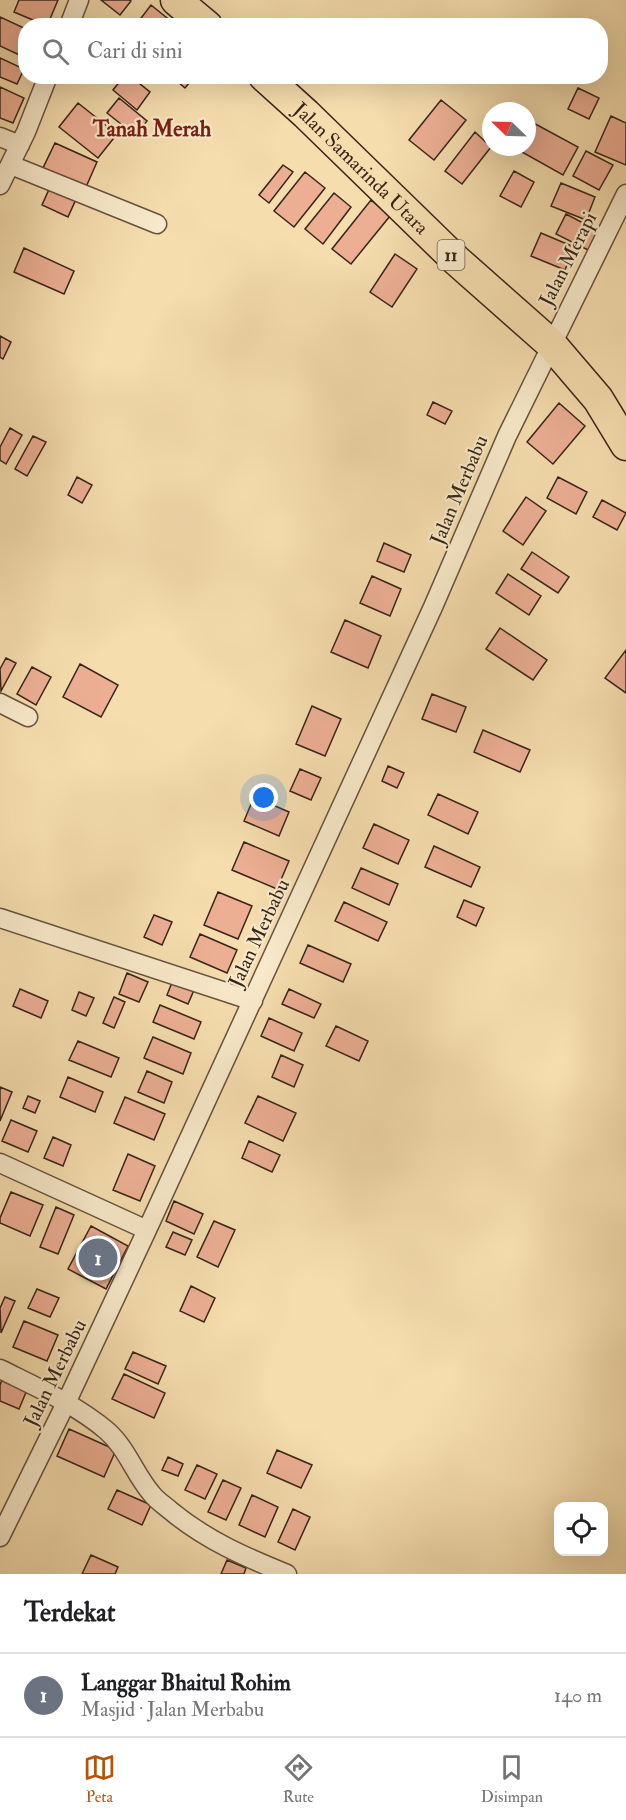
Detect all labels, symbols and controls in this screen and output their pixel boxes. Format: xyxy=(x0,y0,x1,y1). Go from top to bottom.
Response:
search box xyxy=(18,18,608,84)
icon: search xyxy=(39,35,72,68)
text: Cari di sini xyxy=(87,37,183,65)
street label: Jalan Samarinda Utara xyxy=(288,96,435,240)
north arrow xyxy=(482,102,536,156)
district label: Tanah Merah xyxy=(92,115,212,143)
street label: Jalan Merapi xyxy=(533,208,603,312)
road number: 11 xyxy=(438,240,464,270)
street label: Jalan Merbabu xyxy=(424,431,493,550)
your location xyxy=(249,783,278,812)
street label: Jalan Merbabu xyxy=(223,875,295,992)
pin: 1 xyxy=(78,1236,118,1280)
street label: Jalan Merbabu xyxy=(18,1315,92,1432)
map controls xyxy=(554,1502,608,1556)
button: locate xyxy=(554,1502,608,1556)
text: Terdekat xyxy=(24,1597,115,1629)
text: Langgar Bhaitul Rohim xyxy=(81,1669,291,1697)
text: 1 xyxy=(40,1683,47,1708)
text: 140 m xyxy=(554,1683,602,1708)
text: Masjid · Jalan Merbabu xyxy=(81,1697,264,1722)
tab: Peta xyxy=(83,1751,116,1807)
tab: Rute xyxy=(282,1751,315,1807)
tab: Disimpan xyxy=(481,1751,543,1807)

